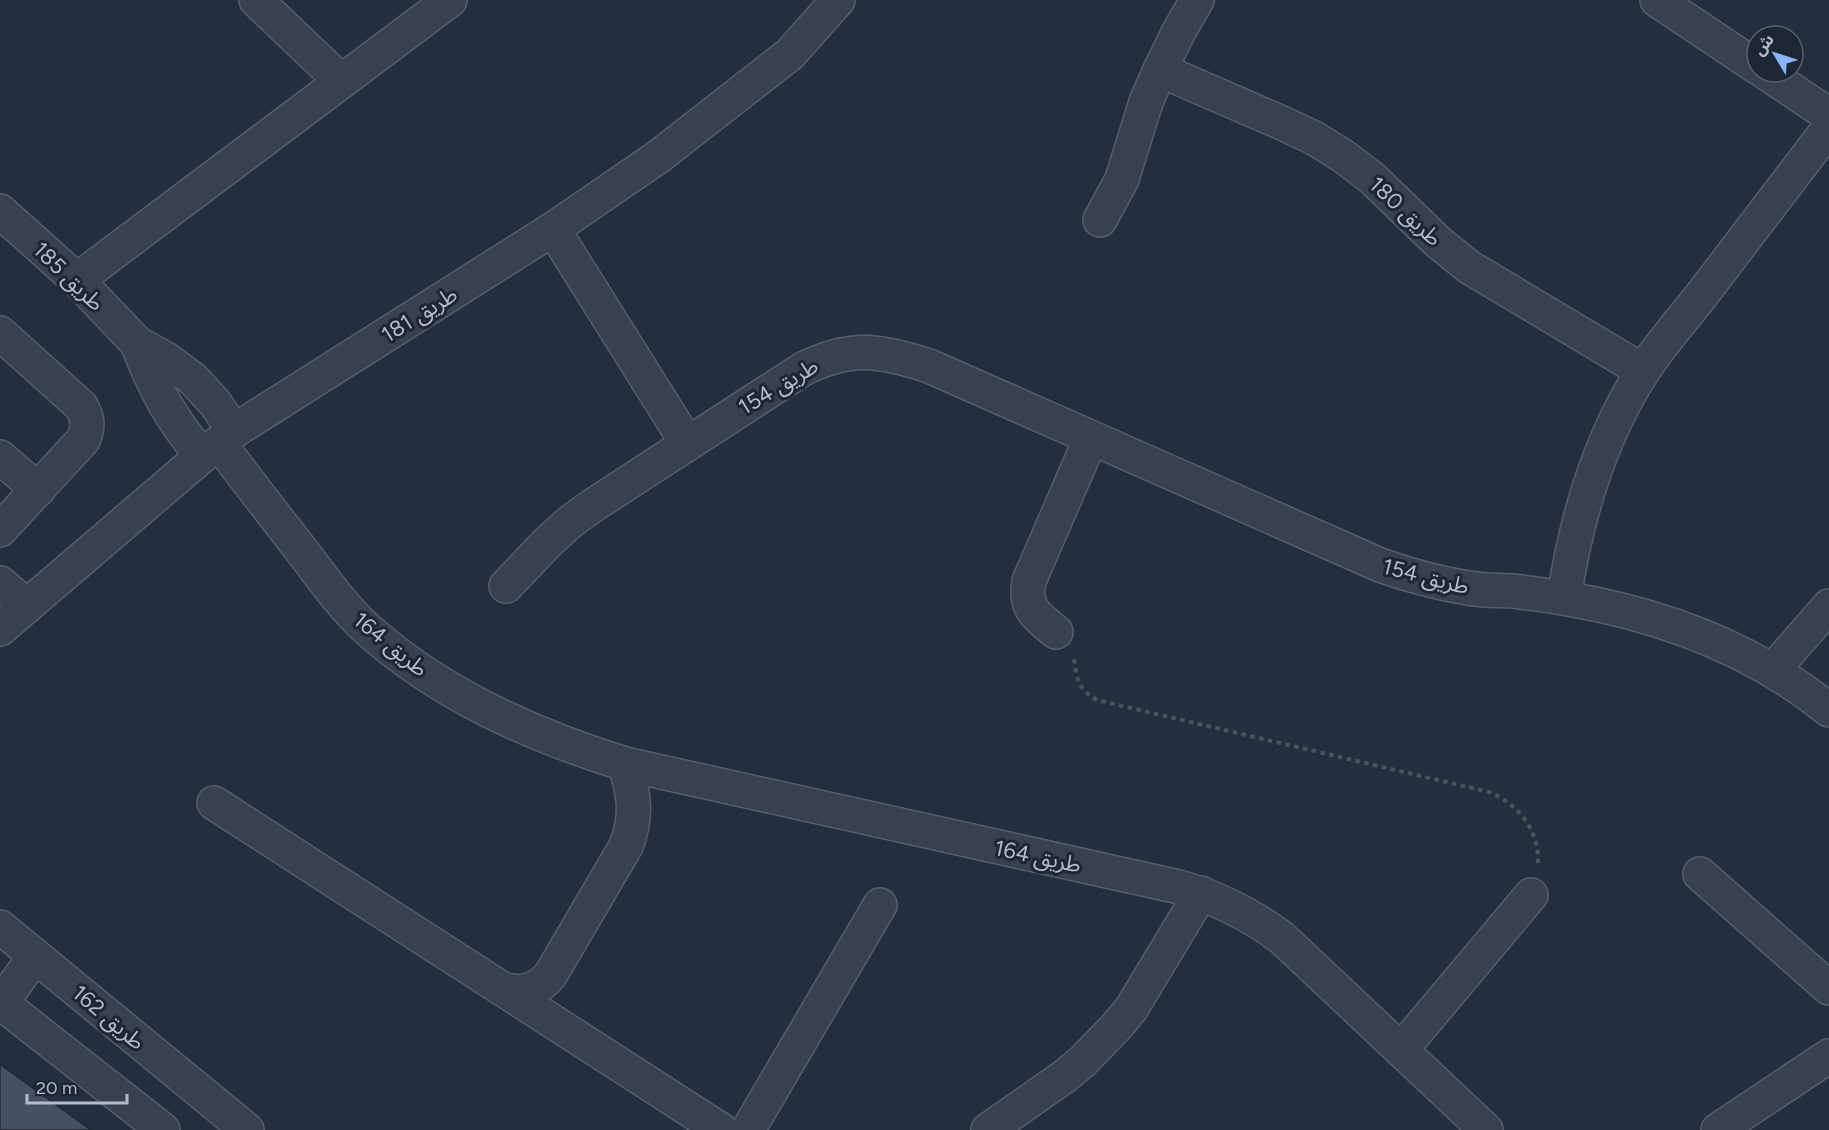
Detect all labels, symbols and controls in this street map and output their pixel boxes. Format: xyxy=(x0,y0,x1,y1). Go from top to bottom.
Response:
north arrow xyxy=(1745,24,1805,84)
text: ش xyxy=(1749,30,1778,59)
street label: طريق 180 xyxy=(1364,171,1448,252)
street label: طريق 185 xyxy=(28,236,110,317)
street label: طريق 181 xyxy=(376,281,462,348)
street label: طريق 154 xyxy=(734,352,823,421)
street label: طريق 154 xyxy=(1380,553,1472,600)
street label: طريق 164 xyxy=(348,606,433,683)
street label: طريق 164 xyxy=(992,834,1084,879)
street label: طريق 162 xyxy=(67,979,151,1056)
scale bar xyxy=(27,1067,128,1105)
text: 20 m xyxy=(36,1077,77,1099)

